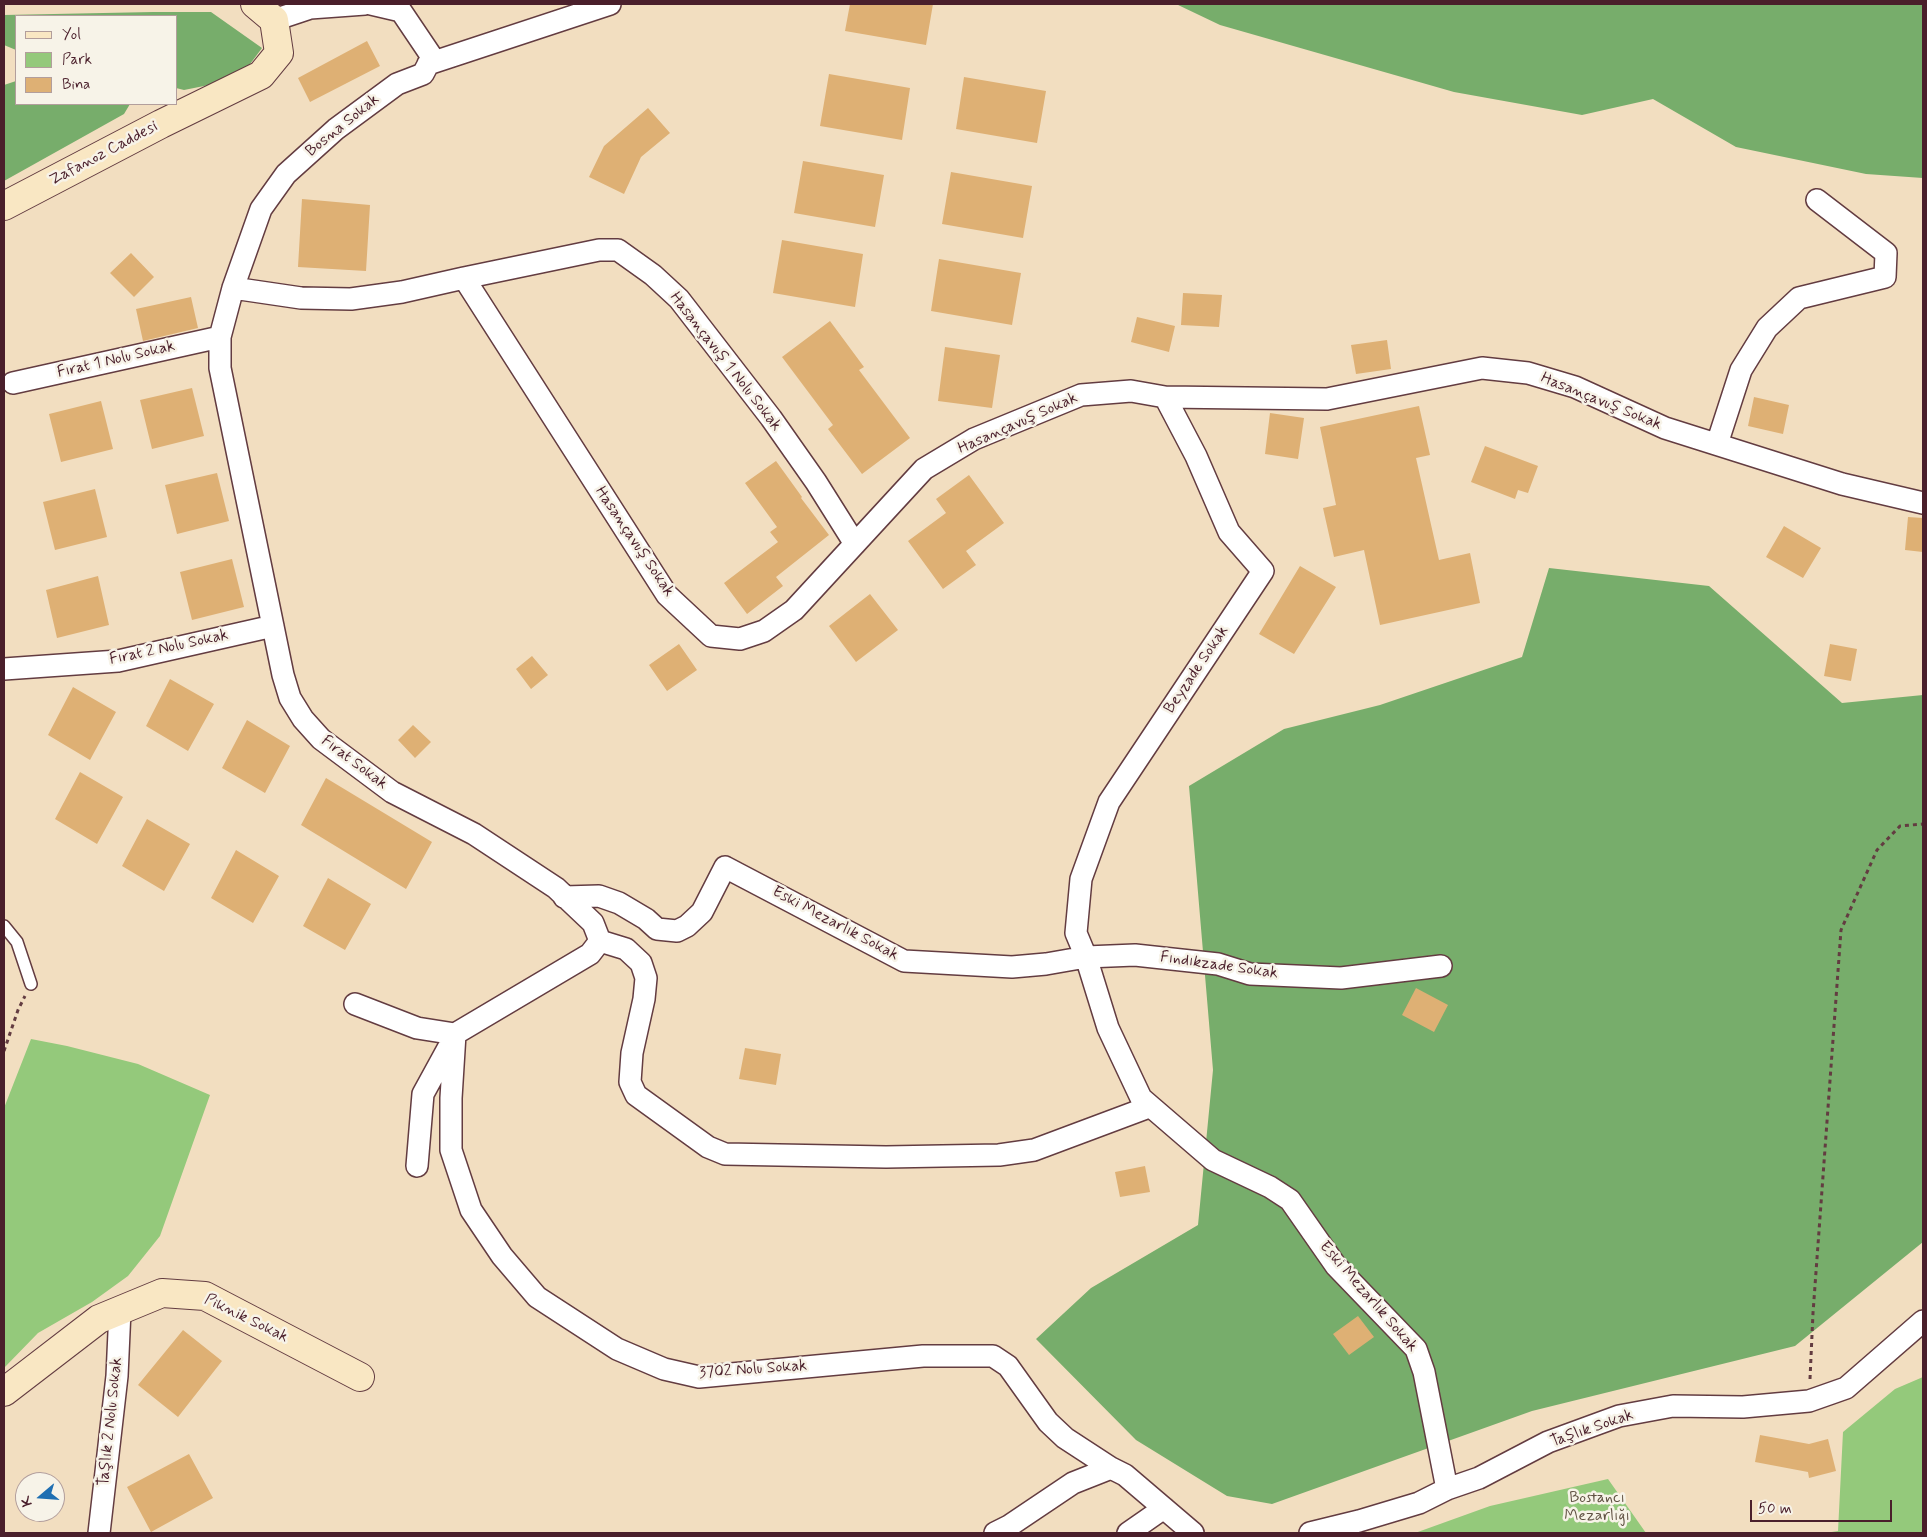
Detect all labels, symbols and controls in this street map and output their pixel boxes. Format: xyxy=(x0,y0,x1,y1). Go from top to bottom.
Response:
legend xyxy=(15,15,178,105)
text: Yol xyxy=(62,25,81,45)
text: Park xyxy=(62,50,92,70)
text: Bina xyxy=(62,75,90,95)
street label: Bosna Sokak xyxy=(302,90,384,162)
street label: Zafanoz Caddesi xyxy=(47,117,161,191)
street label: Hasançavuş 1 Nolu Sokak xyxy=(665,289,785,435)
street label: Fırat 1 Nolu Sokak xyxy=(55,337,177,383)
street label: Hasançavuş Sokak xyxy=(1538,369,1664,435)
street label: Hasançavuş Sokak xyxy=(955,389,1081,459)
street label: Hasançavuş Sokak xyxy=(590,483,678,601)
street label: Beyzade Sokak xyxy=(1161,622,1233,718)
street label: Fırat 2 Nolu Sokak xyxy=(108,626,230,670)
street label: Fırat Sokak xyxy=(317,732,391,794)
street label: Eski Mezarlık Sokak xyxy=(768,883,902,965)
street label: Fındıkzade Sokak xyxy=(1159,948,1279,984)
street label: Eski Mezarlık Sokak xyxy=(1315,1238,1421,1356)
street label: Piknik Sokak xyxy=(201,1290,291,1348)
street label: Taşlık 2 Nolu Sokak xyxy=(95,1357,127,1487)
street label: 3702 Nolu Sokak xyxy=(698,1357,808,1383)
street label: Taşlık Sokak xyxy=(1548,1406,1636,1452)
north arrow xyxy=(15,1472,65,1522)
park label: Bostancı Mezarlığı xyxy=(1564,1489,1630,1527)
scale bar xyxy=(1752,1490,1894,1522)
text: K xyxy=(17,1494,37,1509)
text: 50 m xyxy=(1758,1499,1792,1519)

